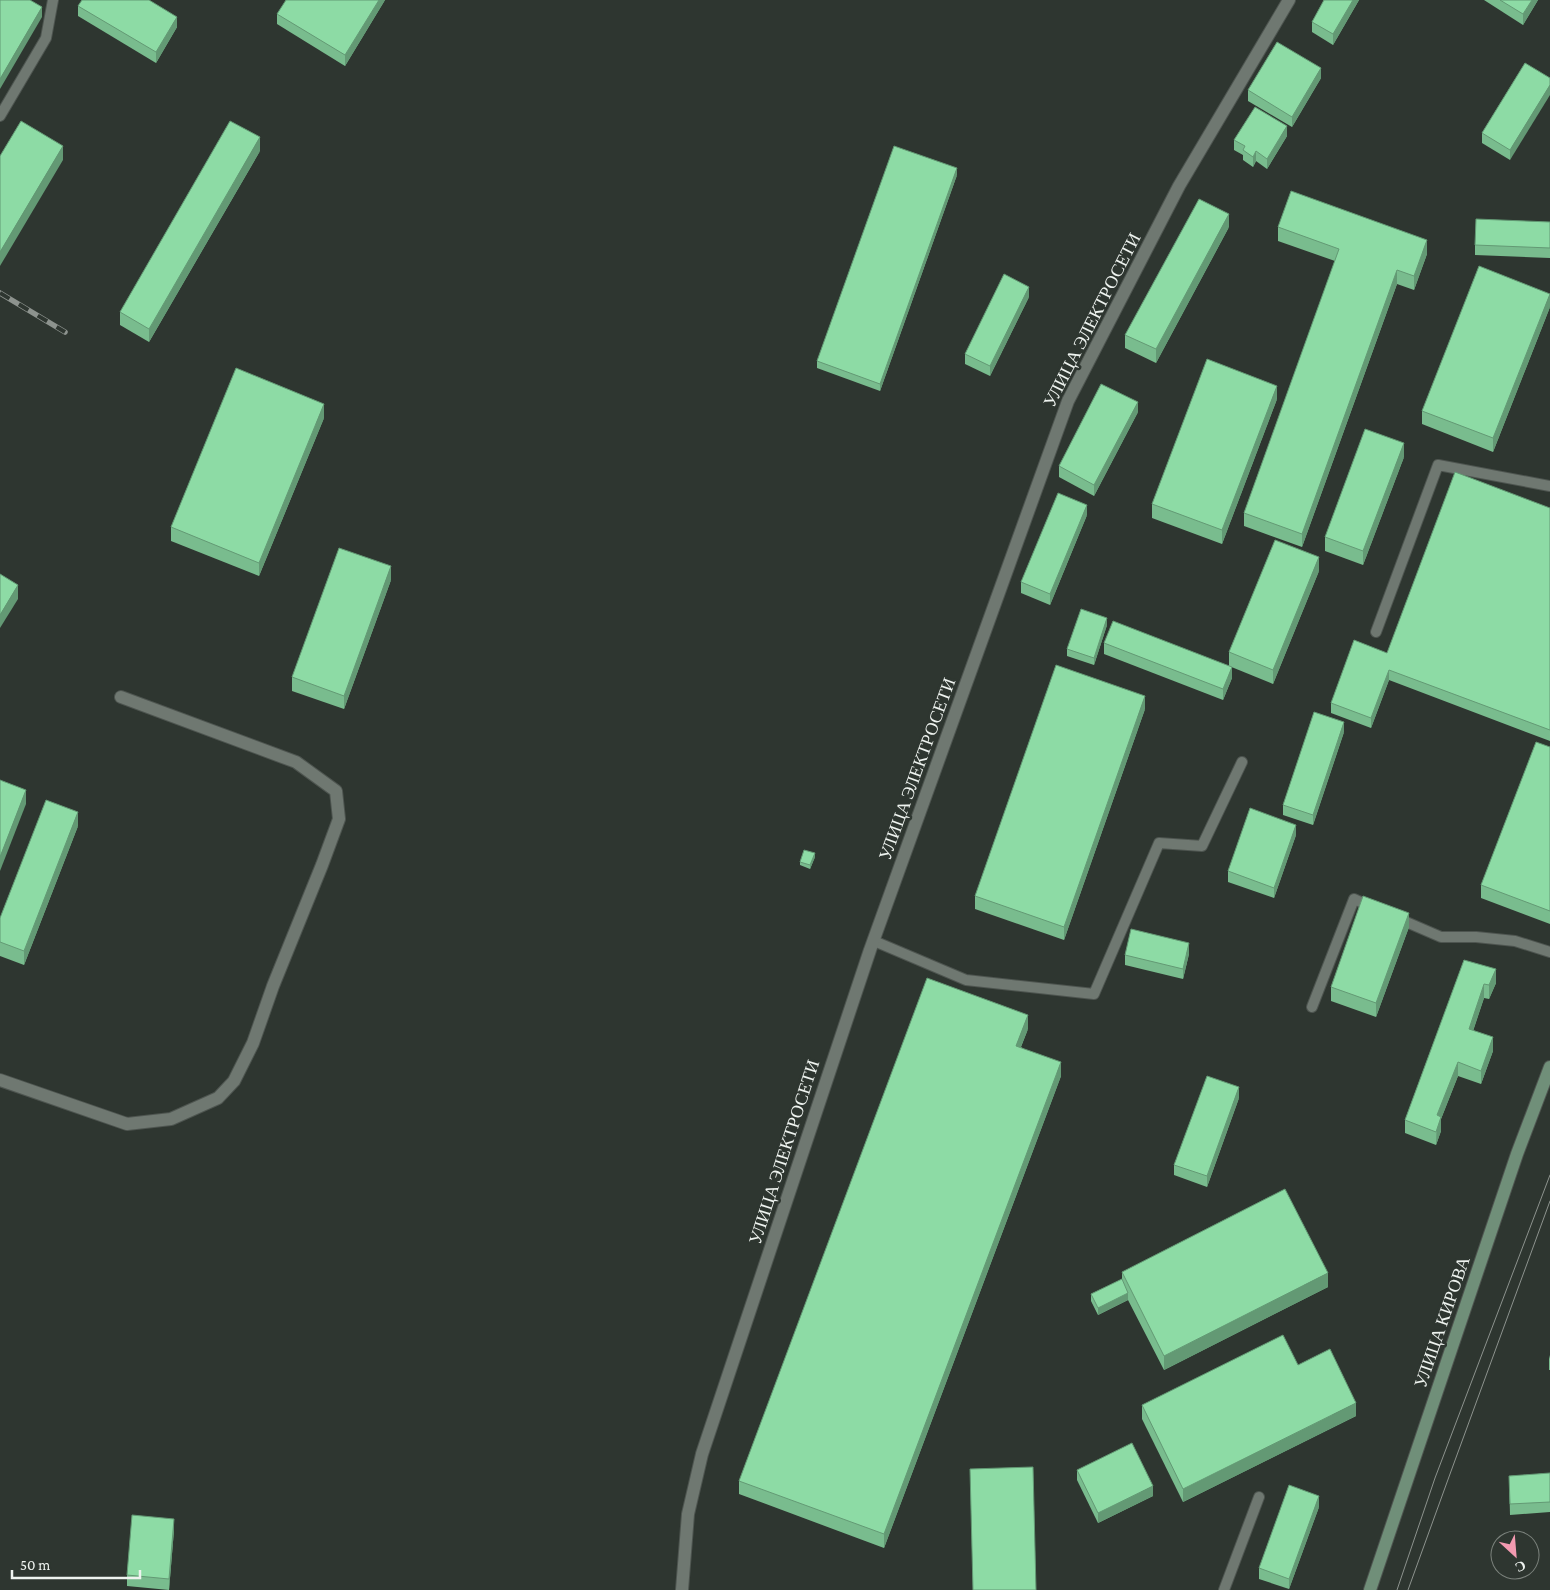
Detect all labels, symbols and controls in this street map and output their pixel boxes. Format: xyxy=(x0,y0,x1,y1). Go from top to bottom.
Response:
street label: УЛИЦА ЭЛЕКТРОСЕТИ xyxy=(1039,230,1145,410)
street label: УЛИЦА ЭЛЕКТРОСЕТИ xyxy=(875,675,959,863)
street label: УЛИЦА ЭЛЕКТРОСЕТИ xyxy=(745,1057,823,1247)
street label: УЛИЦА КИРОВА xyxy=(1410,1254,1474,1390)
north arrow xyxy=(1490,1530,1540,1580)
scale bar xyxy=(12,1548,140,1580)
text: 50 m xyxy=(20,1557,50,1573)
text: С xyxy=(1513,1557,1529,1576)

